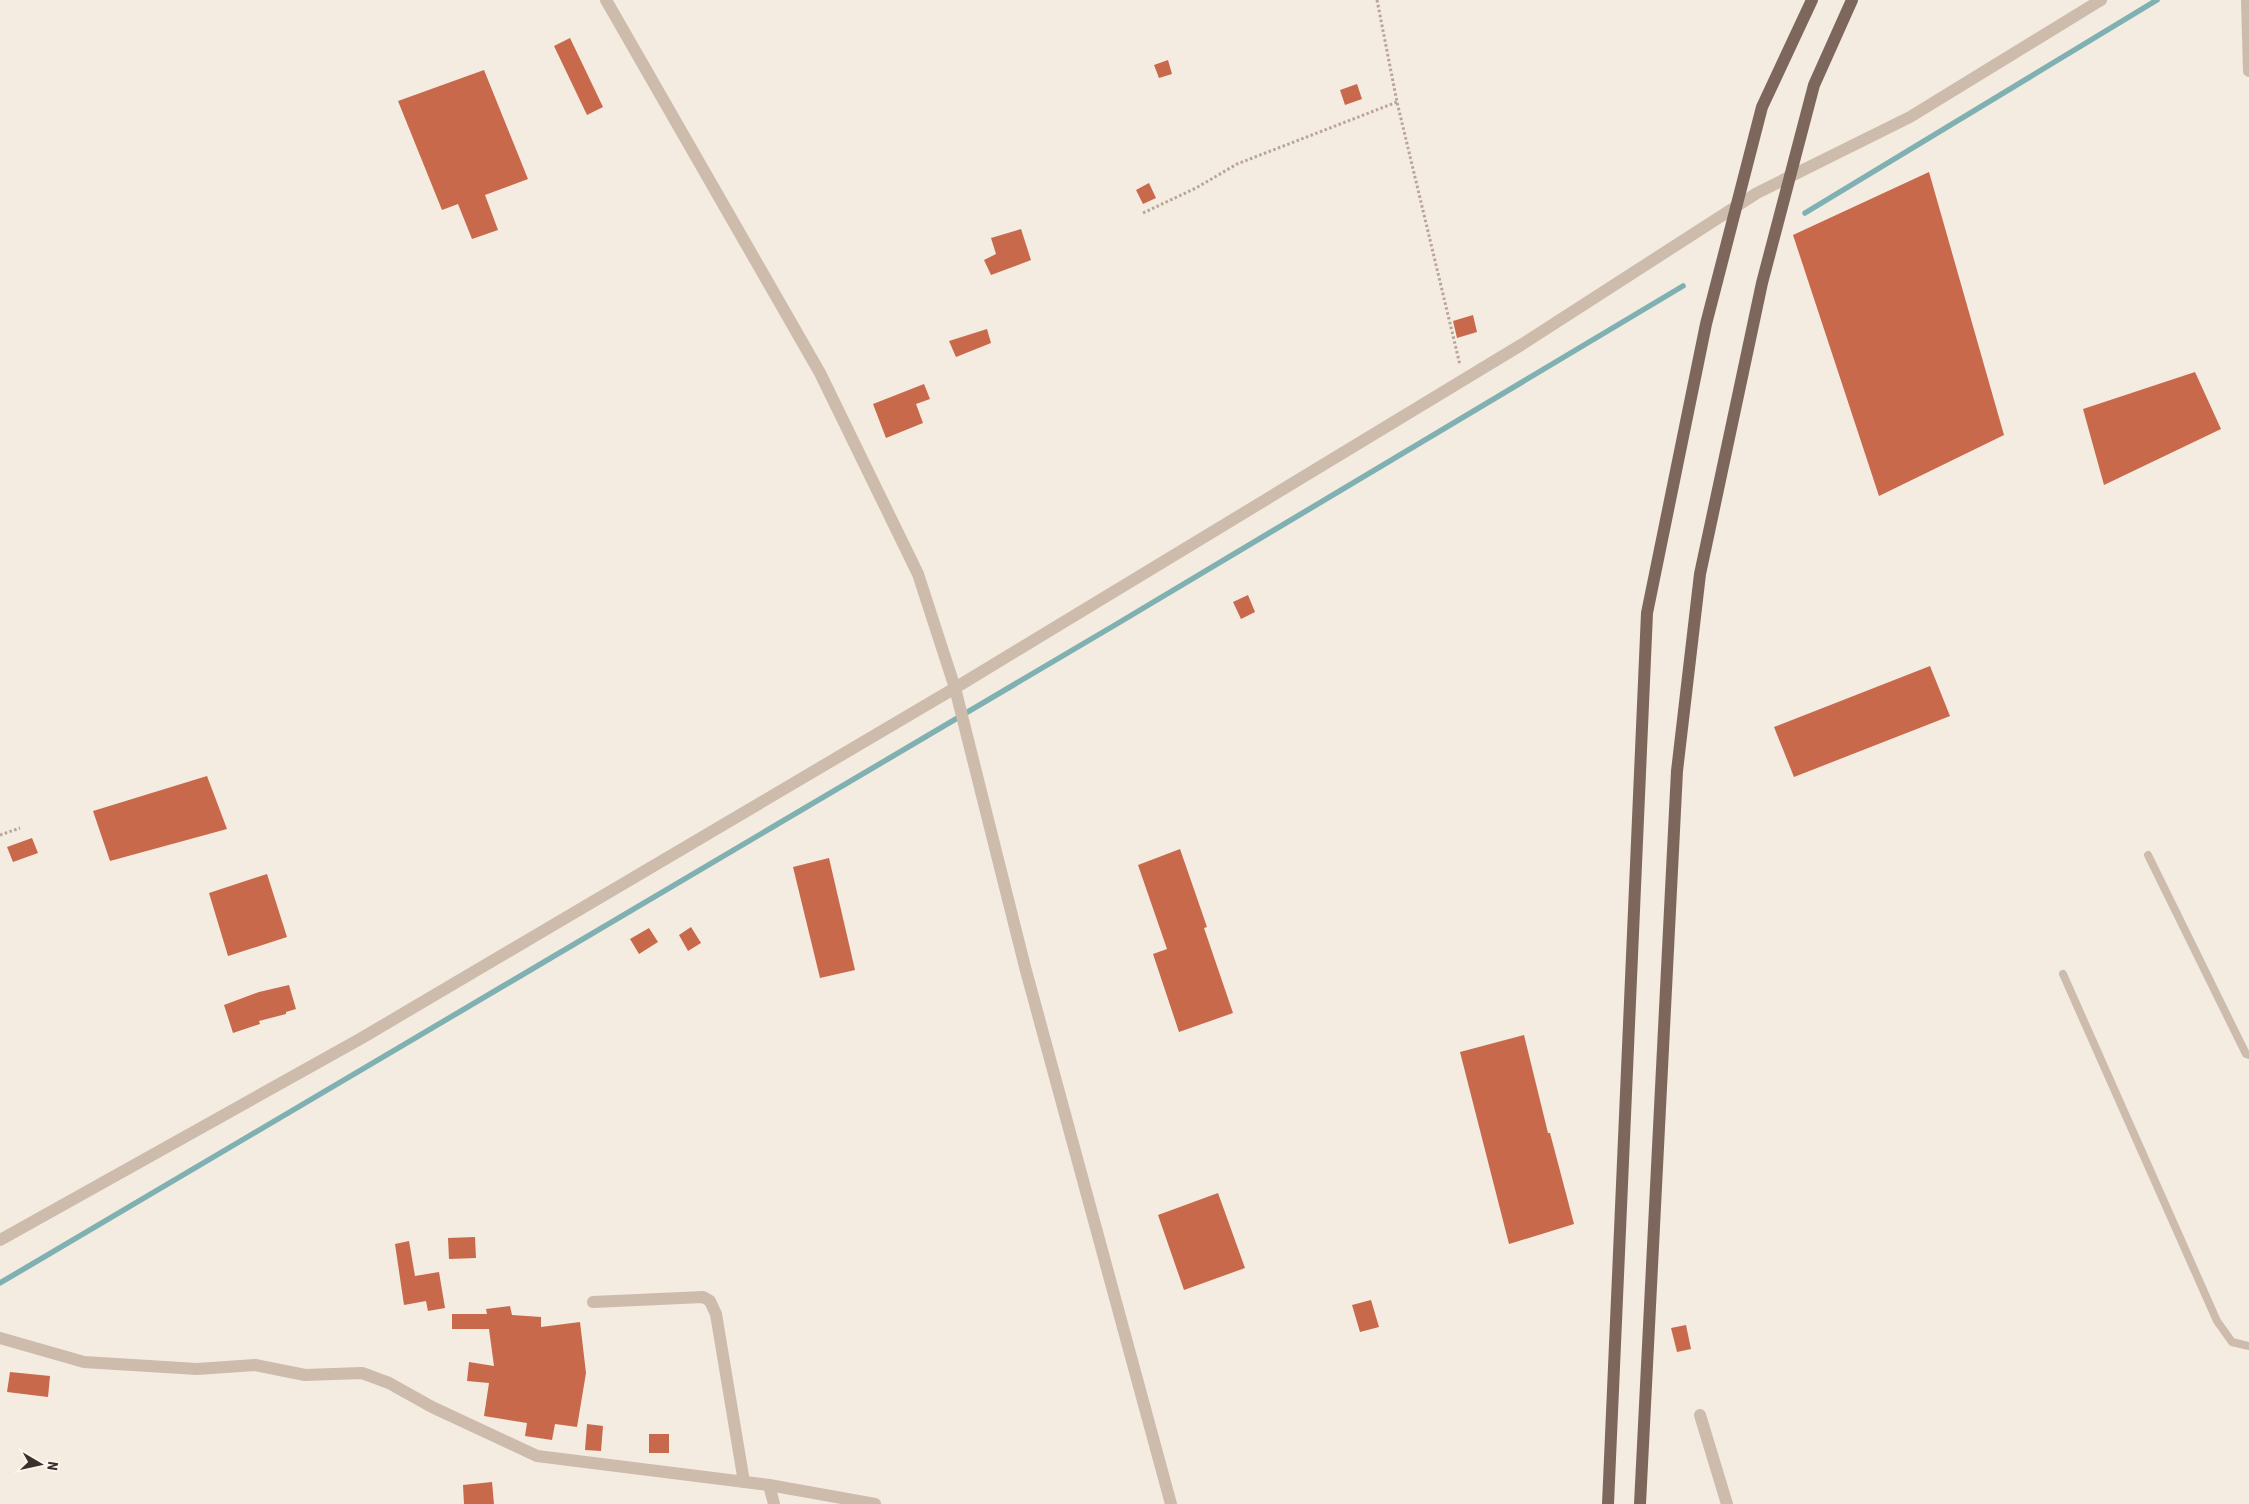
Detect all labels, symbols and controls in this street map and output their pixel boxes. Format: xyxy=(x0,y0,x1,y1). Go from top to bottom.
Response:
north arrow xyxy=(15,1439,65,1489)
text: N xyxy=(44,1461,61,1472)

